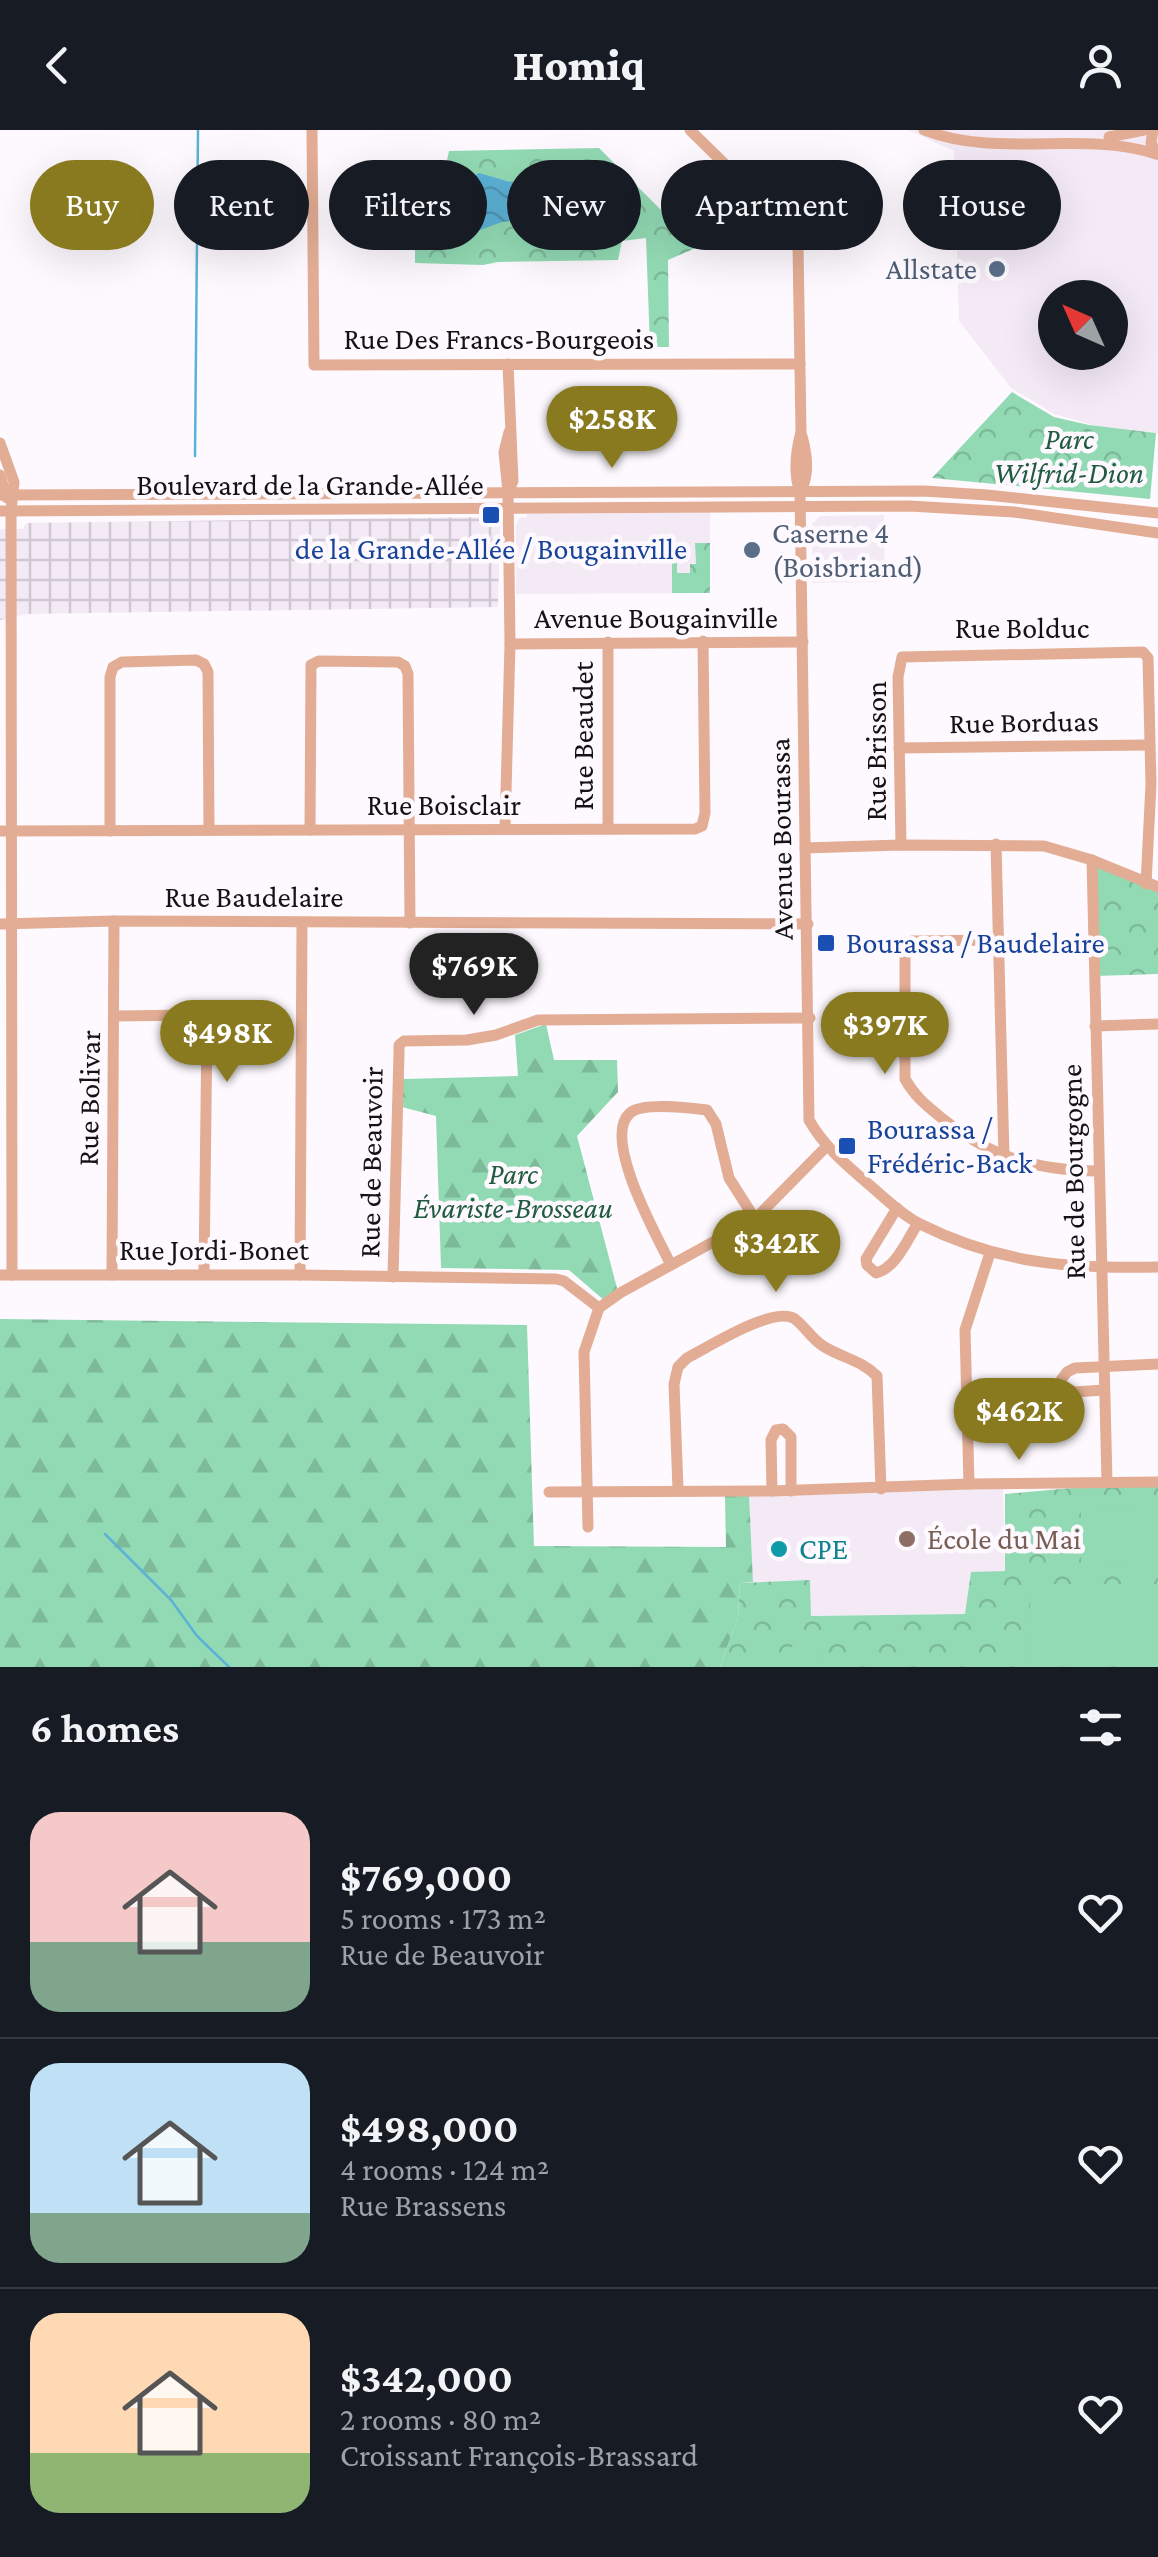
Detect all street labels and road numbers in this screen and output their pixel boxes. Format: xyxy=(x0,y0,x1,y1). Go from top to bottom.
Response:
street label: Rue Des Francs-Bourgeois xyxy=(344,322,654,356)
street label: Boulevard de la Grande-Allée xyxy=(136,468,484,501)
street label: Avenue Bougainville xyxy=(534,601,778,635)
street label: Rue Bolduc xyxy=(955,611,1090,644)
street label: Rue Beaudet xyxy=(566,660,599,811)
street label: Rue Brisson xyxy=(859,681,892,821)
street label: Rue Borduas xyxy=(949,704,1099,739)
street label: Avenue Bourassa xyxy=(762,737,799,941)
street label: Rue Boisclair xyxy=(367,788,522,821)
street label: Rue Baudelaire xyxy=(165,880,343,913)
street label: Rue Bolivar xyxy=(71,1029,106,1166)
street label: Rue de Bourgogne xyxy=(1054,1064,1092,1280)
street label: Rue de Beauvoir xyxy=(352,1065,389,1258)
street label: Rue Jordi-Bonet xyxy=(119,1233,310,1266)

